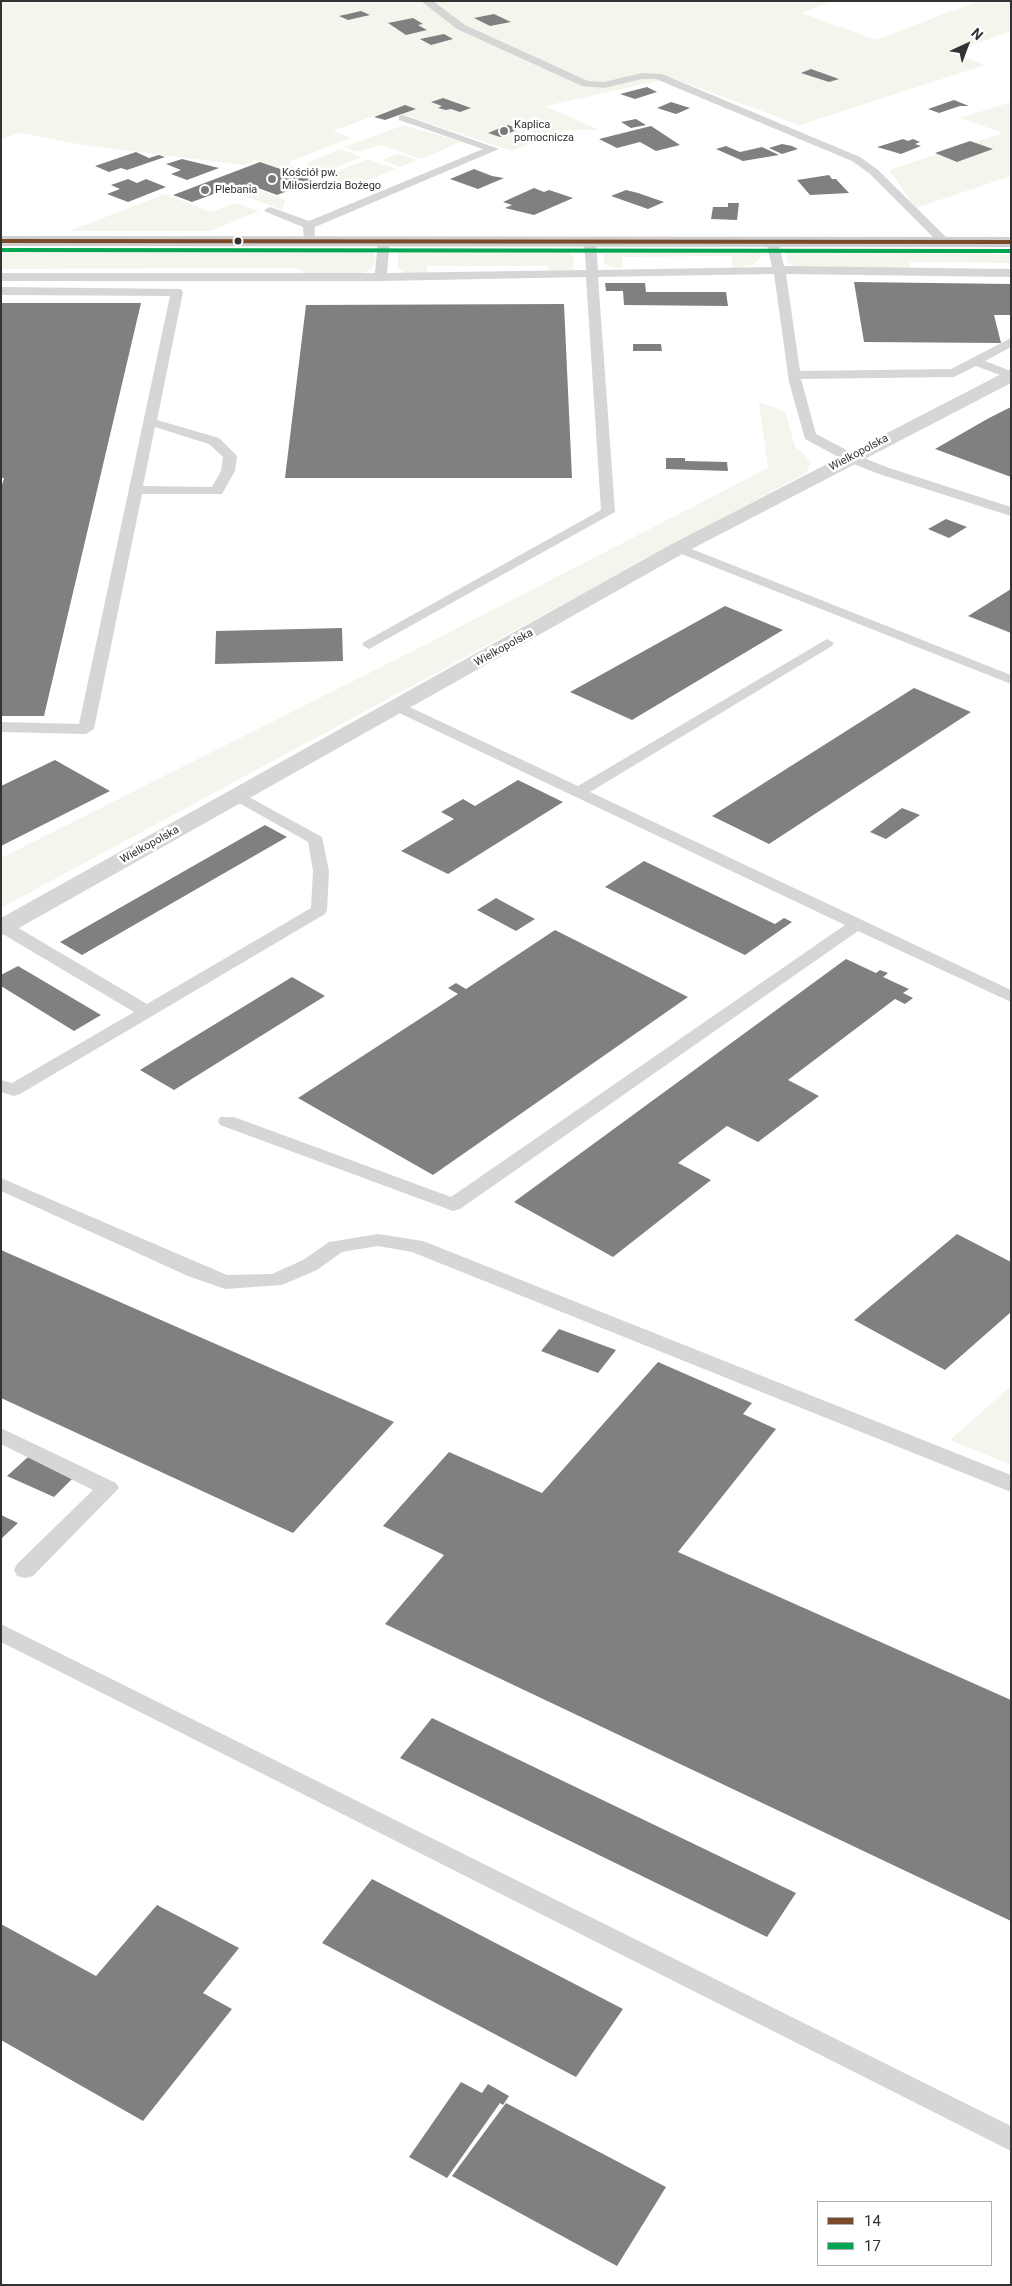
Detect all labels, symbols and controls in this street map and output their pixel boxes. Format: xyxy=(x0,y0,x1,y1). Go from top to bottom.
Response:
north arrow xyxy=(942,20,992,70)
text: N xyxy=(968,25,986,43)
place label: Kaplica pomocnicza xyxy=(514,118,574,144)
marker: Kaplica pomocnicza xyxy=(498,125,510,137)
place label: Kościół pw. Miłosierdzia Bożego xyxy=(282,166,381,192)
marker: Kościół pw. Miłosierdzia Bożego xyxy=(266,173,278,185)
place label: Plebania xyxy=(215,183,257,197)
marker: Plebania xyxy=(199,184,211,196)
unlabelled marker xyxy=(233,236,243,246)
street label: Wielkopolska xyxy=(827,432,891,474)
street label: Wielkopolska xyxy=(472,626,536,670)
street label: Wielkopolska xyxy=(118,823,182,867)
legend xyxy=(817,2201,992,2266)
text: 14 xyxy=(864,2212,881,2230)
text: 17 xyxy=(864,2237,881,2255)

